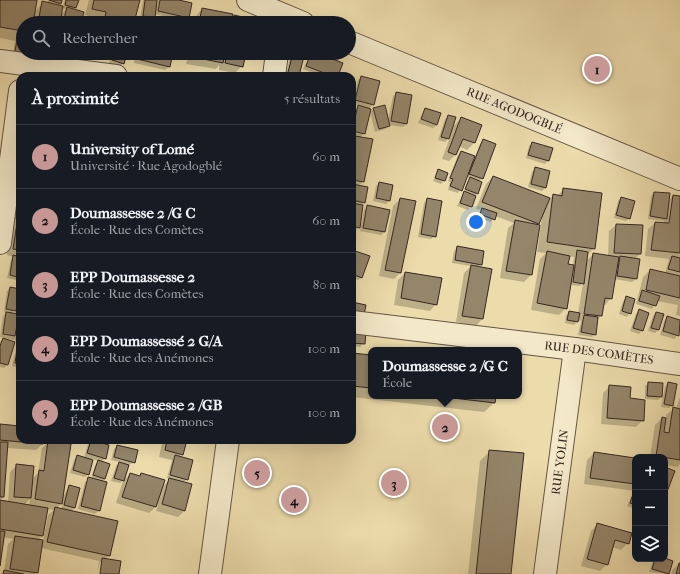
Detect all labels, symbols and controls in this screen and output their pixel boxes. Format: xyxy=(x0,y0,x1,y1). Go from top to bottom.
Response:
search box xyxy=(16,16,356,60)
icon: search xyxy=(30,27,52,49)
text: Rechercher xyxy=(62,29,137,47)
pin: 1 xyxy=(584,54,610,84)
street label: RUE AGODOGBLÉ xyxy=(464,84,565,136)
text: À proximité xyxy=(32,88,119,108)
text: 5 résultats xyxy=(284,91,340,106)
text: University of Lomé xyxy=(70,140,194,158)
text: 1 xyxy=(43,149,47,164)
text: 60 m xyxy=(312,149,340,164)
text: Université · Rue Agodogblé xyxy=(70,158,222,173)
text: Doumassesse 2 /G C xyxy=(70,204,196,222)
your location xyxy=(466,212,486,232)
text: 2 xyxy=(42,213,48,228)
text: 60 m xyxy=(312,213,340,228)
text: École · Rue des Comètes xyxy=(70,222,203,237)
text: EPP Doumassesse 2 xyxy=(70,268,195,286)
text: 3 xyxy=(42,277,48,292)
text: 80 m xyxy=(313,277,340,292)
text: École · Rue des Comètes xyxy=(70,286,203,301)
text: EPP Doumassessé 2 G/A xyxy=(70,332,222,350)
street label: RUE DES COMÈTES xyxy=(544,338,655,367)
text: 4 xyxy=(41,341,49,356)
text: 100 m xyxy=(307,341,340,356)
popup xyxy=(368,347,522,399)
text: École · Rue des Anémones xyxy=(70,350,213,365)
text: Doumassesse 2 /G C xyxy=(382,357,508,375)
text: École xyxy=(382,375,412,390)
text: EPP Doumassesse 2 /GB xyxy=(70,396,222,414)
text: 5 xyxy=(42,405,48,420)
text: 100 m xyxy=(307,405,340,420)
pin: 2 xyxy=(432,412,458,442)
text: École · Rue des Anémones xyxy=(70,414,213,429)
street label: RUE YOLIN xyxy=(549,428,571,496)
map controls xyxy=(632,454,668,562)
button: + xyxy=(632,454,668,490)
pin: 5 xyxy=(244,458,270,488)
pin: 3 xyxy=(381,468,407,498)
pin: 4 xyxy=(281,485,307,515)
button: − xyxy=(632,490,668,526)
button: layers xyxy=(632,526,668,562)

